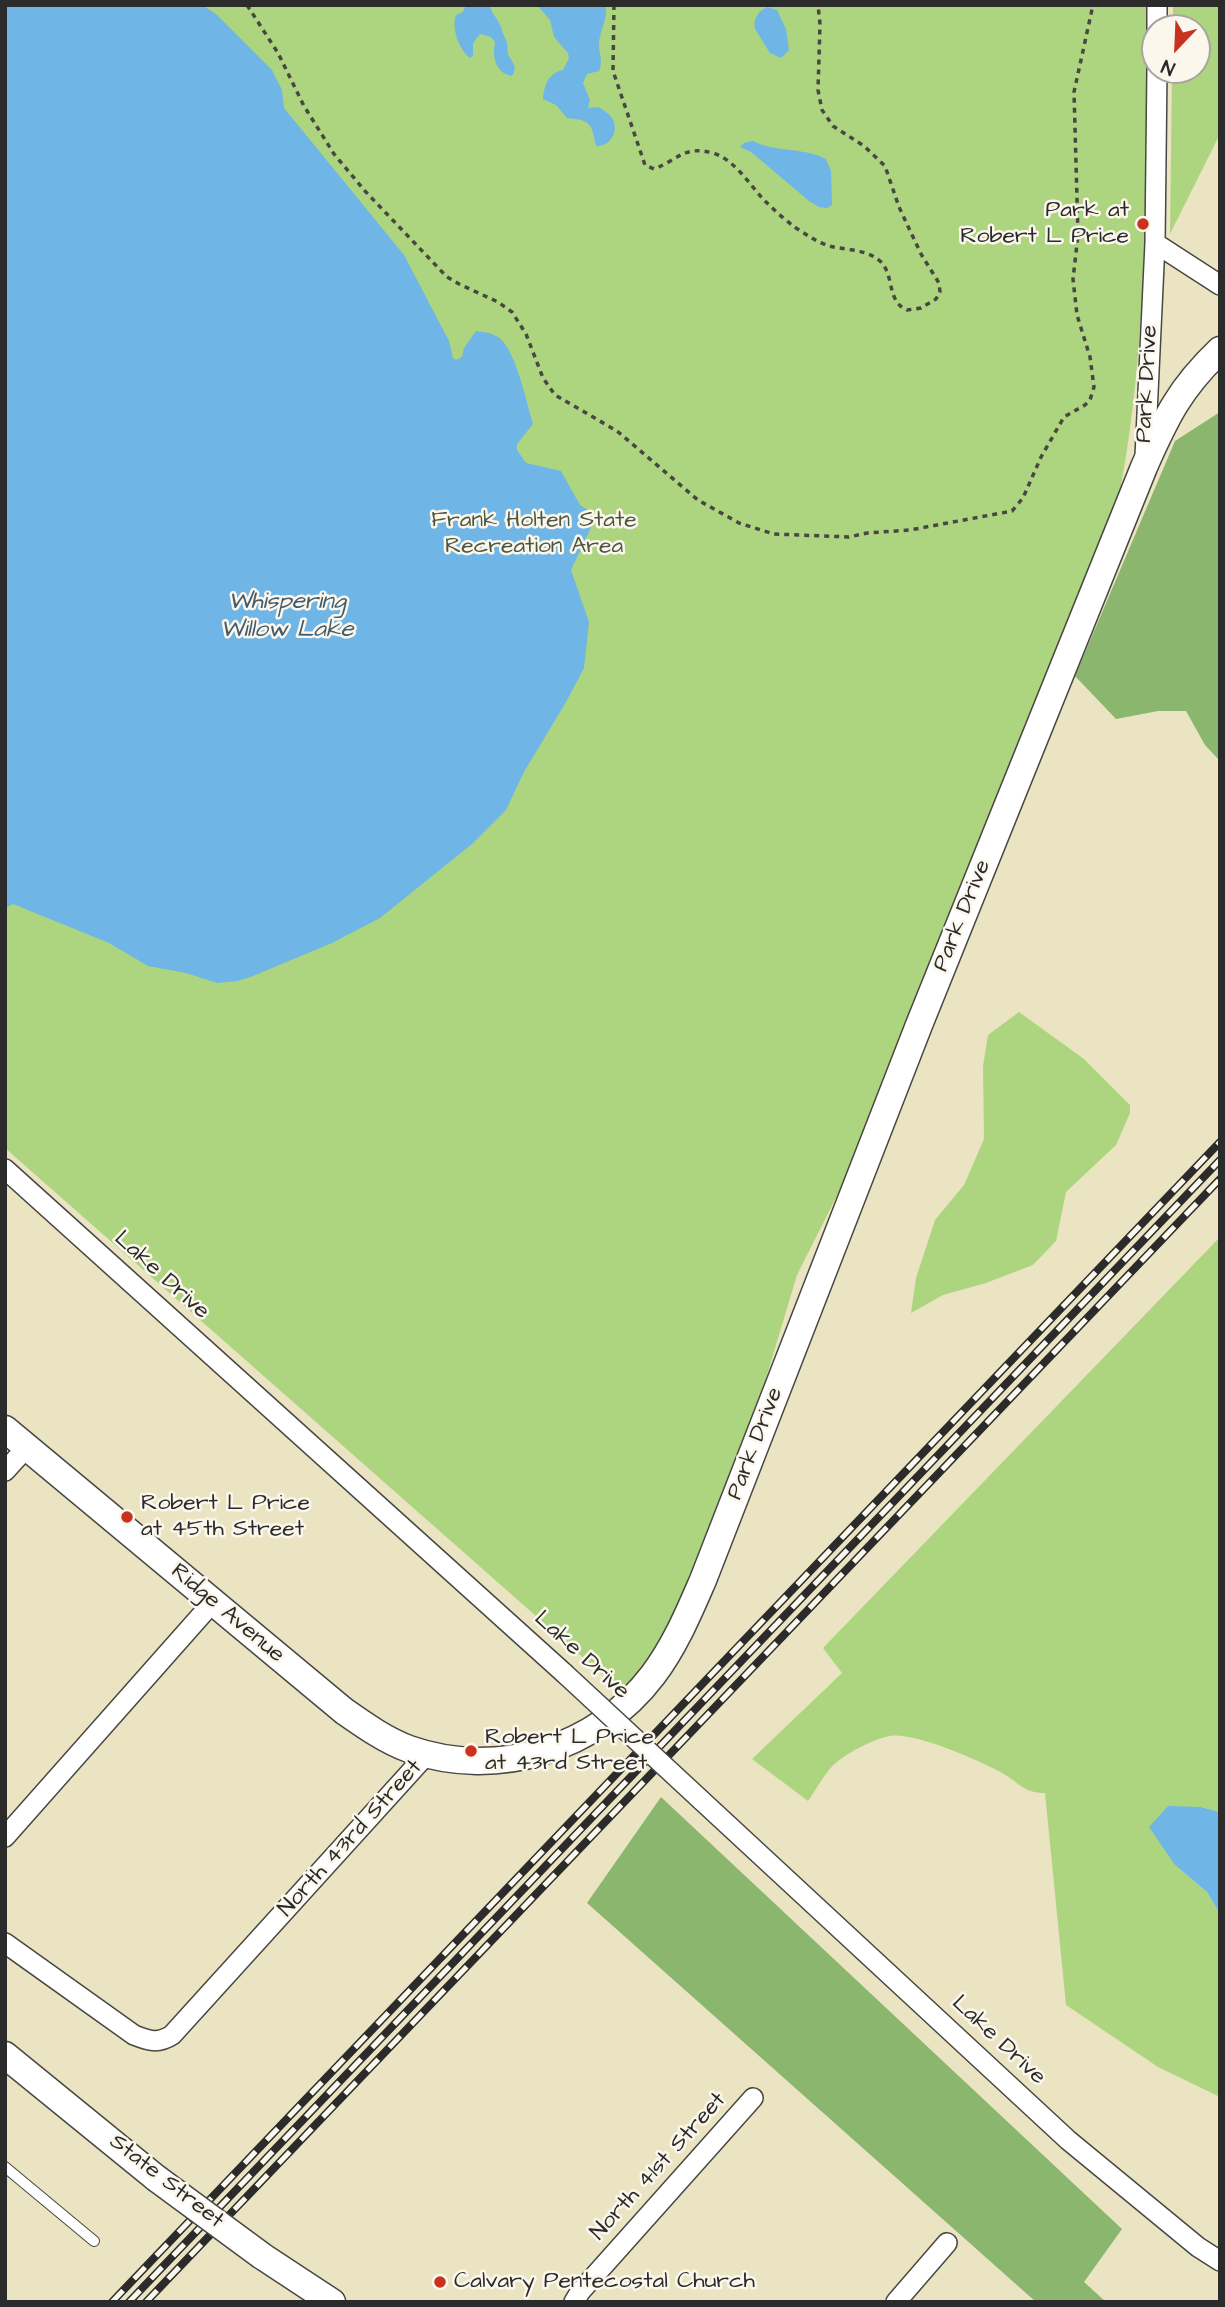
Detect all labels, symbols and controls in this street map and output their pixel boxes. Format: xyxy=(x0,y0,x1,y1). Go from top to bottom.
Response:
north arrow xyxy=(1141,14,1211,84)
text: N xyxy=(1158,52,1179,82)
place label: Park at Robert L Price xyxy=(960,197,1129,251)
marker: Park at Robert L Price xyxy=(1135,216,1151,232)
street label: Park Drive xyxy=(1131,324,1165,444)
park label: Frank Holten State Recreation Area xyxy=(431,507,637,561)
water label: Whispering Willow Lake xyxy=(221,589,353,645)
street label: Park Drive xyxy=(928,856,998,976)
street label: Lake Drive xyxy=(108,1226,214,1326)
street label: Park Drive xyxy=(722,1384,790,1504)
place label: Robert L Price at 45th Street xyxy=(141,1490,310,1544)
marker: Robert L Price at 45th Street xyxy=(119,1509,135,1525)
street label: Ridge Avenue xyxy=(165,1558,289,1670)
street label: Lake Drive xyxy=(528,1606,634,1706)
place label: Robert L Price at 43rd Street xyxy=(485,1724,654,1778)
marker: Robert L Price at 43rd Street xyxy=(463,1743,479,1759)
street label: North 43rd Street xyxy=(273,1755,429,1923)
street label: Lake Drive xyxy=(945,1990,1051,2092)
street label: North 41st Street xyxy=(585,2087,733,2247)
street label: State Street xyxy=(103,2129,229,2235)
place label: Calvary Pentecostal Church xyxy=(454,2268,755,2296)
marker: Calvary Pentecostal Church xyxy=(432,2274,448,2290)

